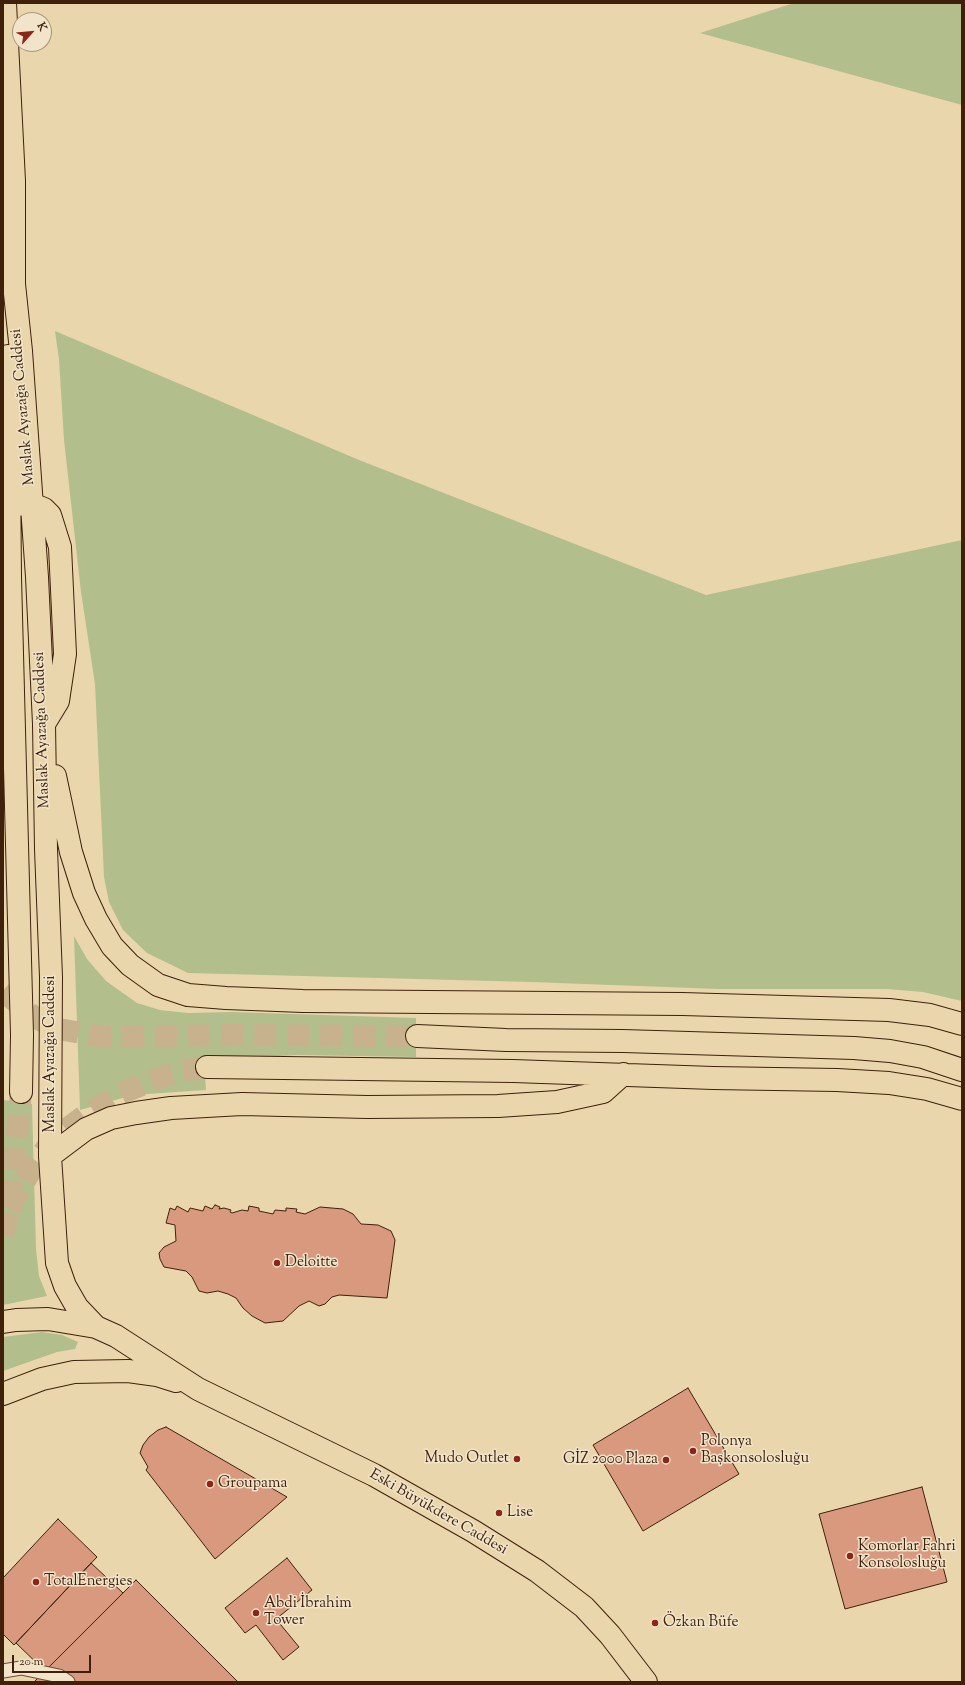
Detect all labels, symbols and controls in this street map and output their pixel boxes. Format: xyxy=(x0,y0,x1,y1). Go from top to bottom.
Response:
north arrow xyxy=(12,12,52,52)
text: K xyxy=(33,20,51,34)
street label: Maslak Ayazağa Caddesi xyxy=(8,328,40,486)
street label: Maslak Ayazağa Caddesi xyxy=(31,651,55,809)
street label: Maslak Ayazağa Caddesi xyxy=(42,975,60,1133)
place label: Deloitte xyxy=(285,1254,337,1272)
marker: Deloitte xyxy=(272,1258,282,1268)
place label: Polonya Başkonsolosluğu xyxy=(701,1433,809,1468)
marker: Polonya Başkonsolosluğu xyxy=(688,1446,698,1456)
place label: Mudo Outlet xyxy=(424,1450,509,1468)
place label: GİZ 2000 Plaza xyxy=(563,1451,658,1469)
marker: Mudo Outlet xyxy=(512,1454,522,1464)
marker: GİZ 2000 Plaza xyxy=(661,1455,671,1465)
street label: Eski Büyükdere Caddesi xyxy=(366,1466,510,1560)
place label: Groupama xyxy=(218,1475,287,1493)
marker: Groupama xyxy=(205,1479,215,1489)
place label: Lise xyxy=(507,1504,533,1522)
marker: Lise xyxy=(494,1508,504,1518)
place label: Komorlar Fahri Konsolosluğu xyxy=(858,1538,956,1573)
marker: Komorlar Fahri Konsolosluğu xyxy=(845,1551,855,1561)
place label: TotalEnergies xyxy=(44,1573,132,1591)
marker: TotalEnergies xyxy=(31,1577,41,1587)
place label: Abdi İbrahim Tower xyxy=(264,1595,352,1630)
marker: Abdi İbrahim Tower xyxy=(251,1608,261,1618)
place label: Özkan Büfe xyxy=(663,1614,739,1632)
marker: Özkan Büfe xyxy=(650,1618,660,1628)
scale bar xyxy=(14,1647,93,1673)
text: 20 m xyxy=(19,1653,43,1671)

